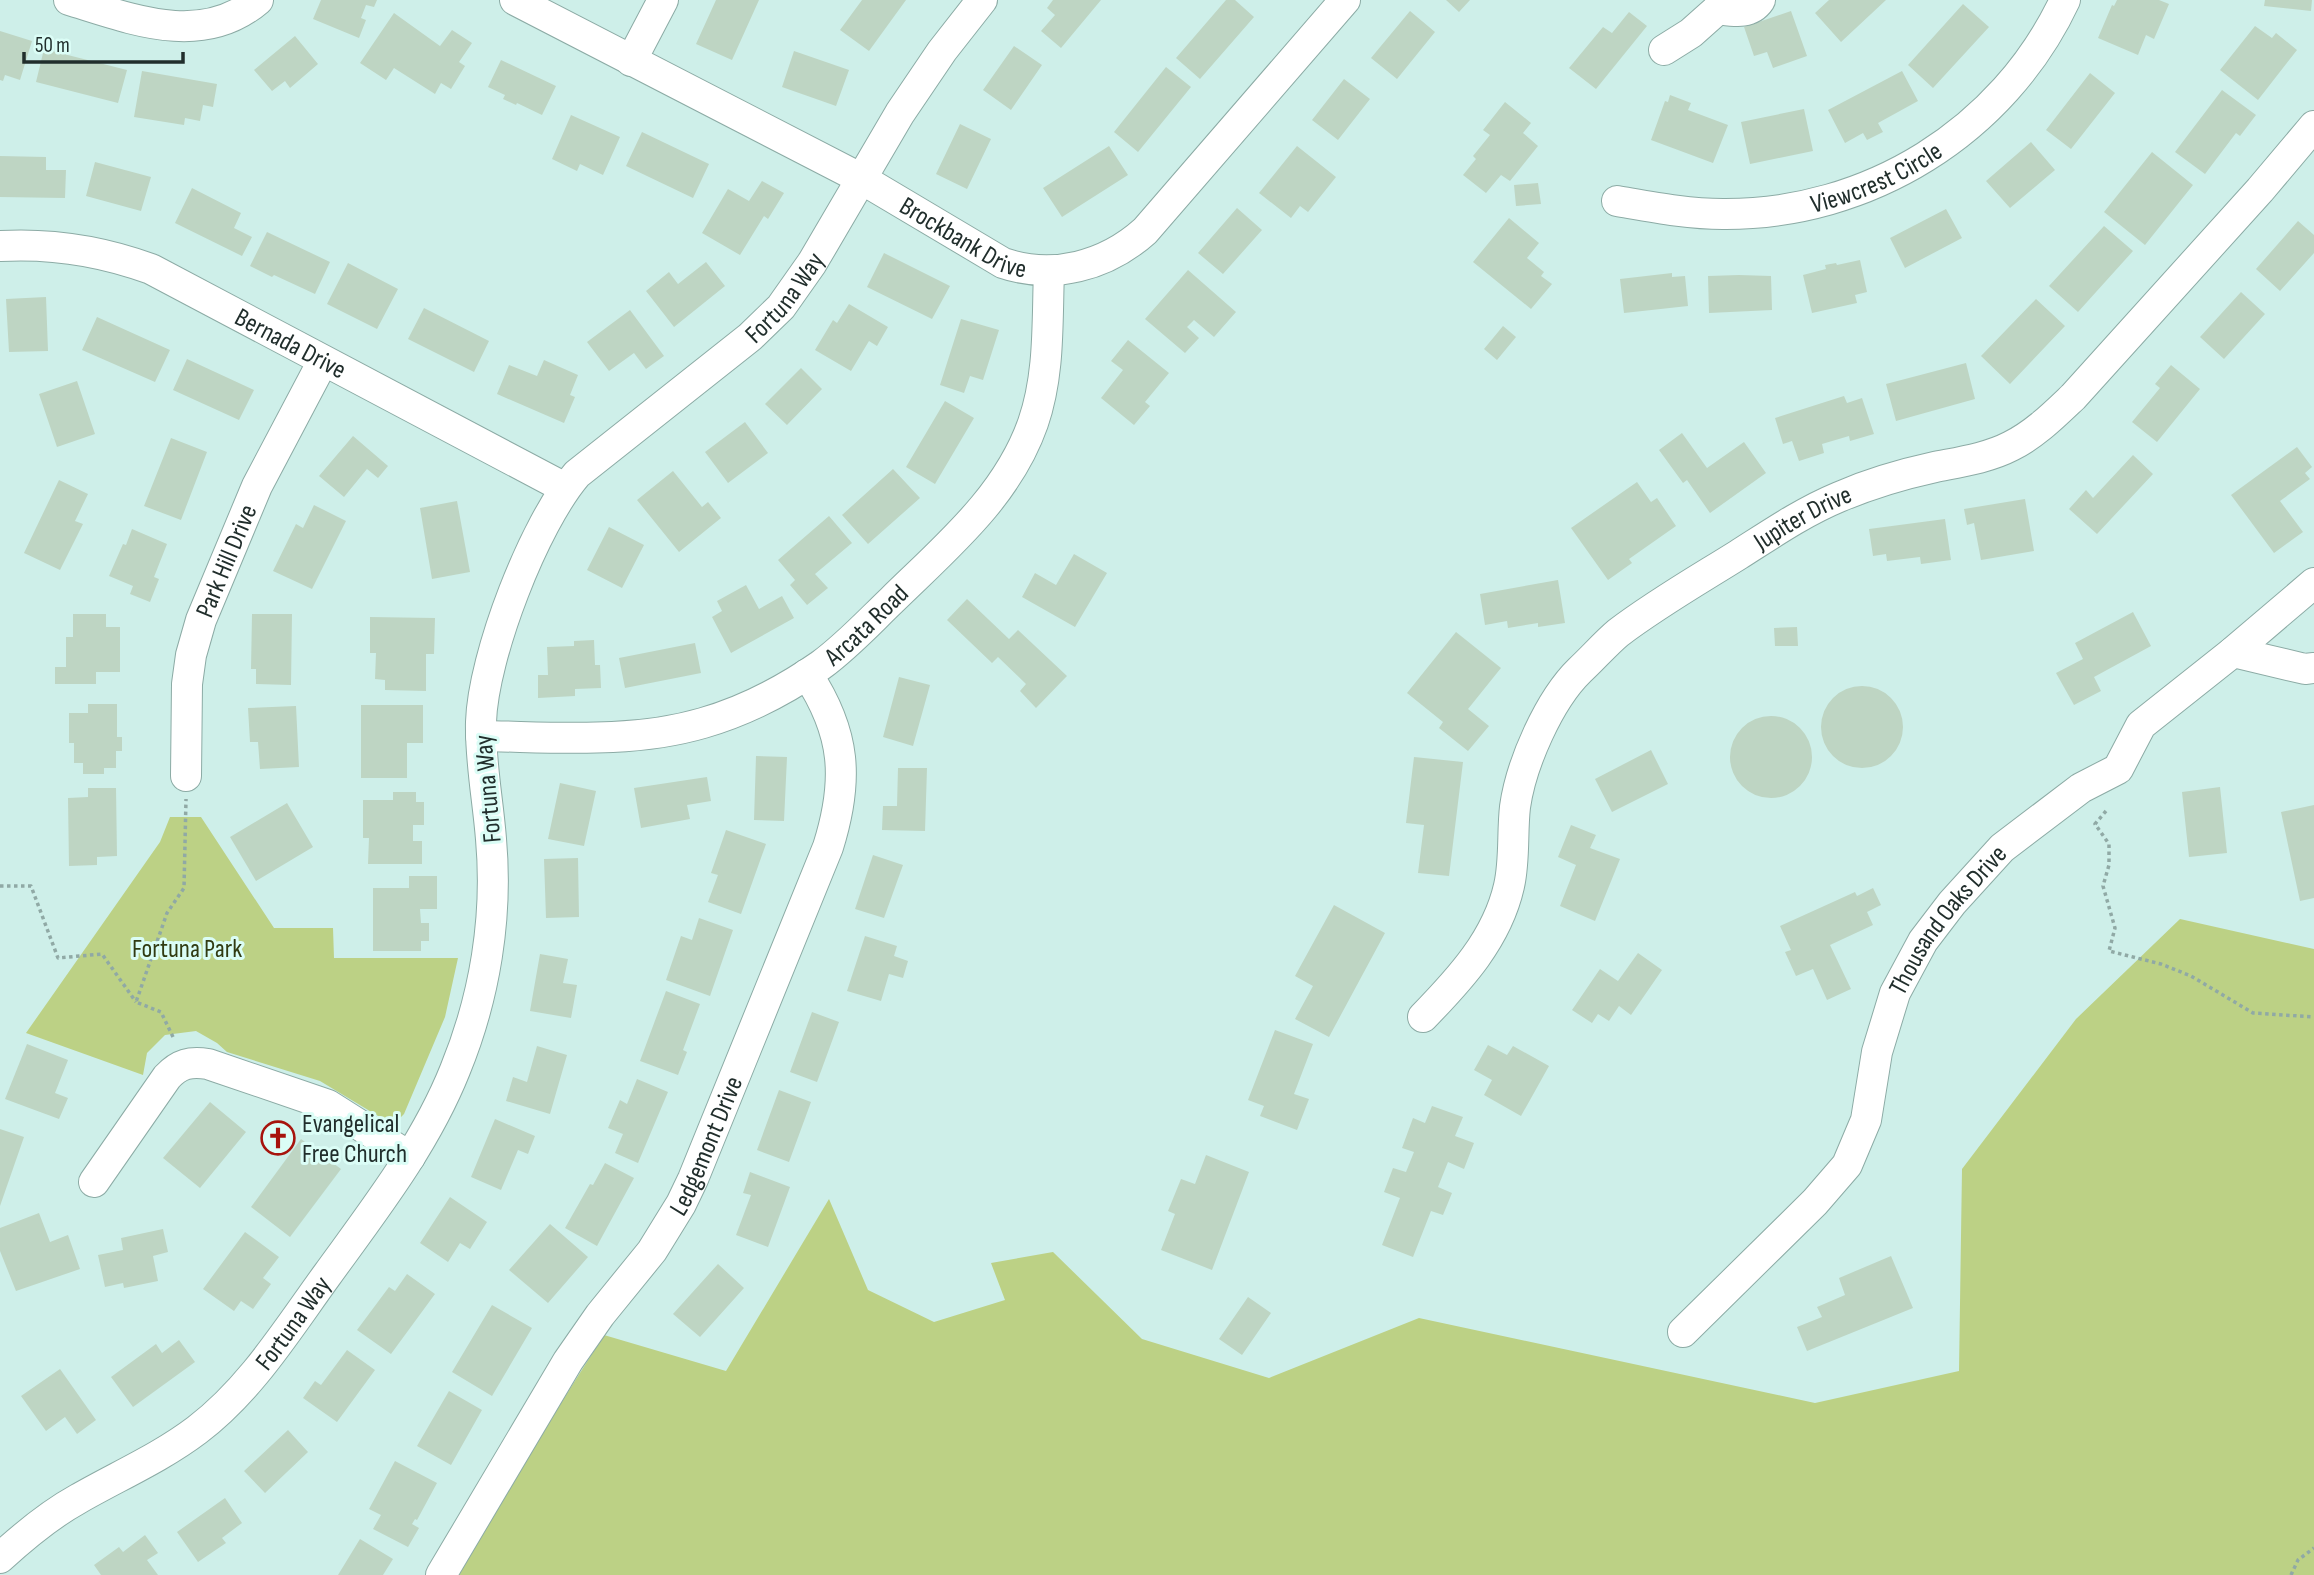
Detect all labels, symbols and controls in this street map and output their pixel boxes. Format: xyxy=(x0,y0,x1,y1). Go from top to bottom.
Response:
scale bar xyxy=(24,21,184,65)
text: 50 m xyxy=(35,33,70,58)
street label: Viewcrest Circle xyxy=(1808,136,1949,221)
street label: Brockbank Drive xyxy=(894,191,1029,285)
street label: Fortuna Way xyxy=(739,247,832,350)
street label: Bernada Drive xyxy=(229,302,351,386)
street label: Jupiter Drive xyxy=(1748,480,1856,558)
street label: Park Hill Drive xyxy=(190,500,265,622)
street label: Arcata Road xyxy=(818,579,915,674)
street label: Fortuna Way xyxy=(468,734,509,844)
street label: Thousand Oaks Drive xyxy=(1883,839,2014,1001)
park label: Fortuna Park xyxy=(132,934,242,965)
street label: Ledgemont Drive xyxy=(664,1072,750,1222)
place label: Evangelical Free Church xyxy=(302,1109,407,1170)
church icon: Evangelical Free Church xyxy=(259,1119,297,1157)
street label: Fortuna Way xyxy=(250,1271,338,1377)

